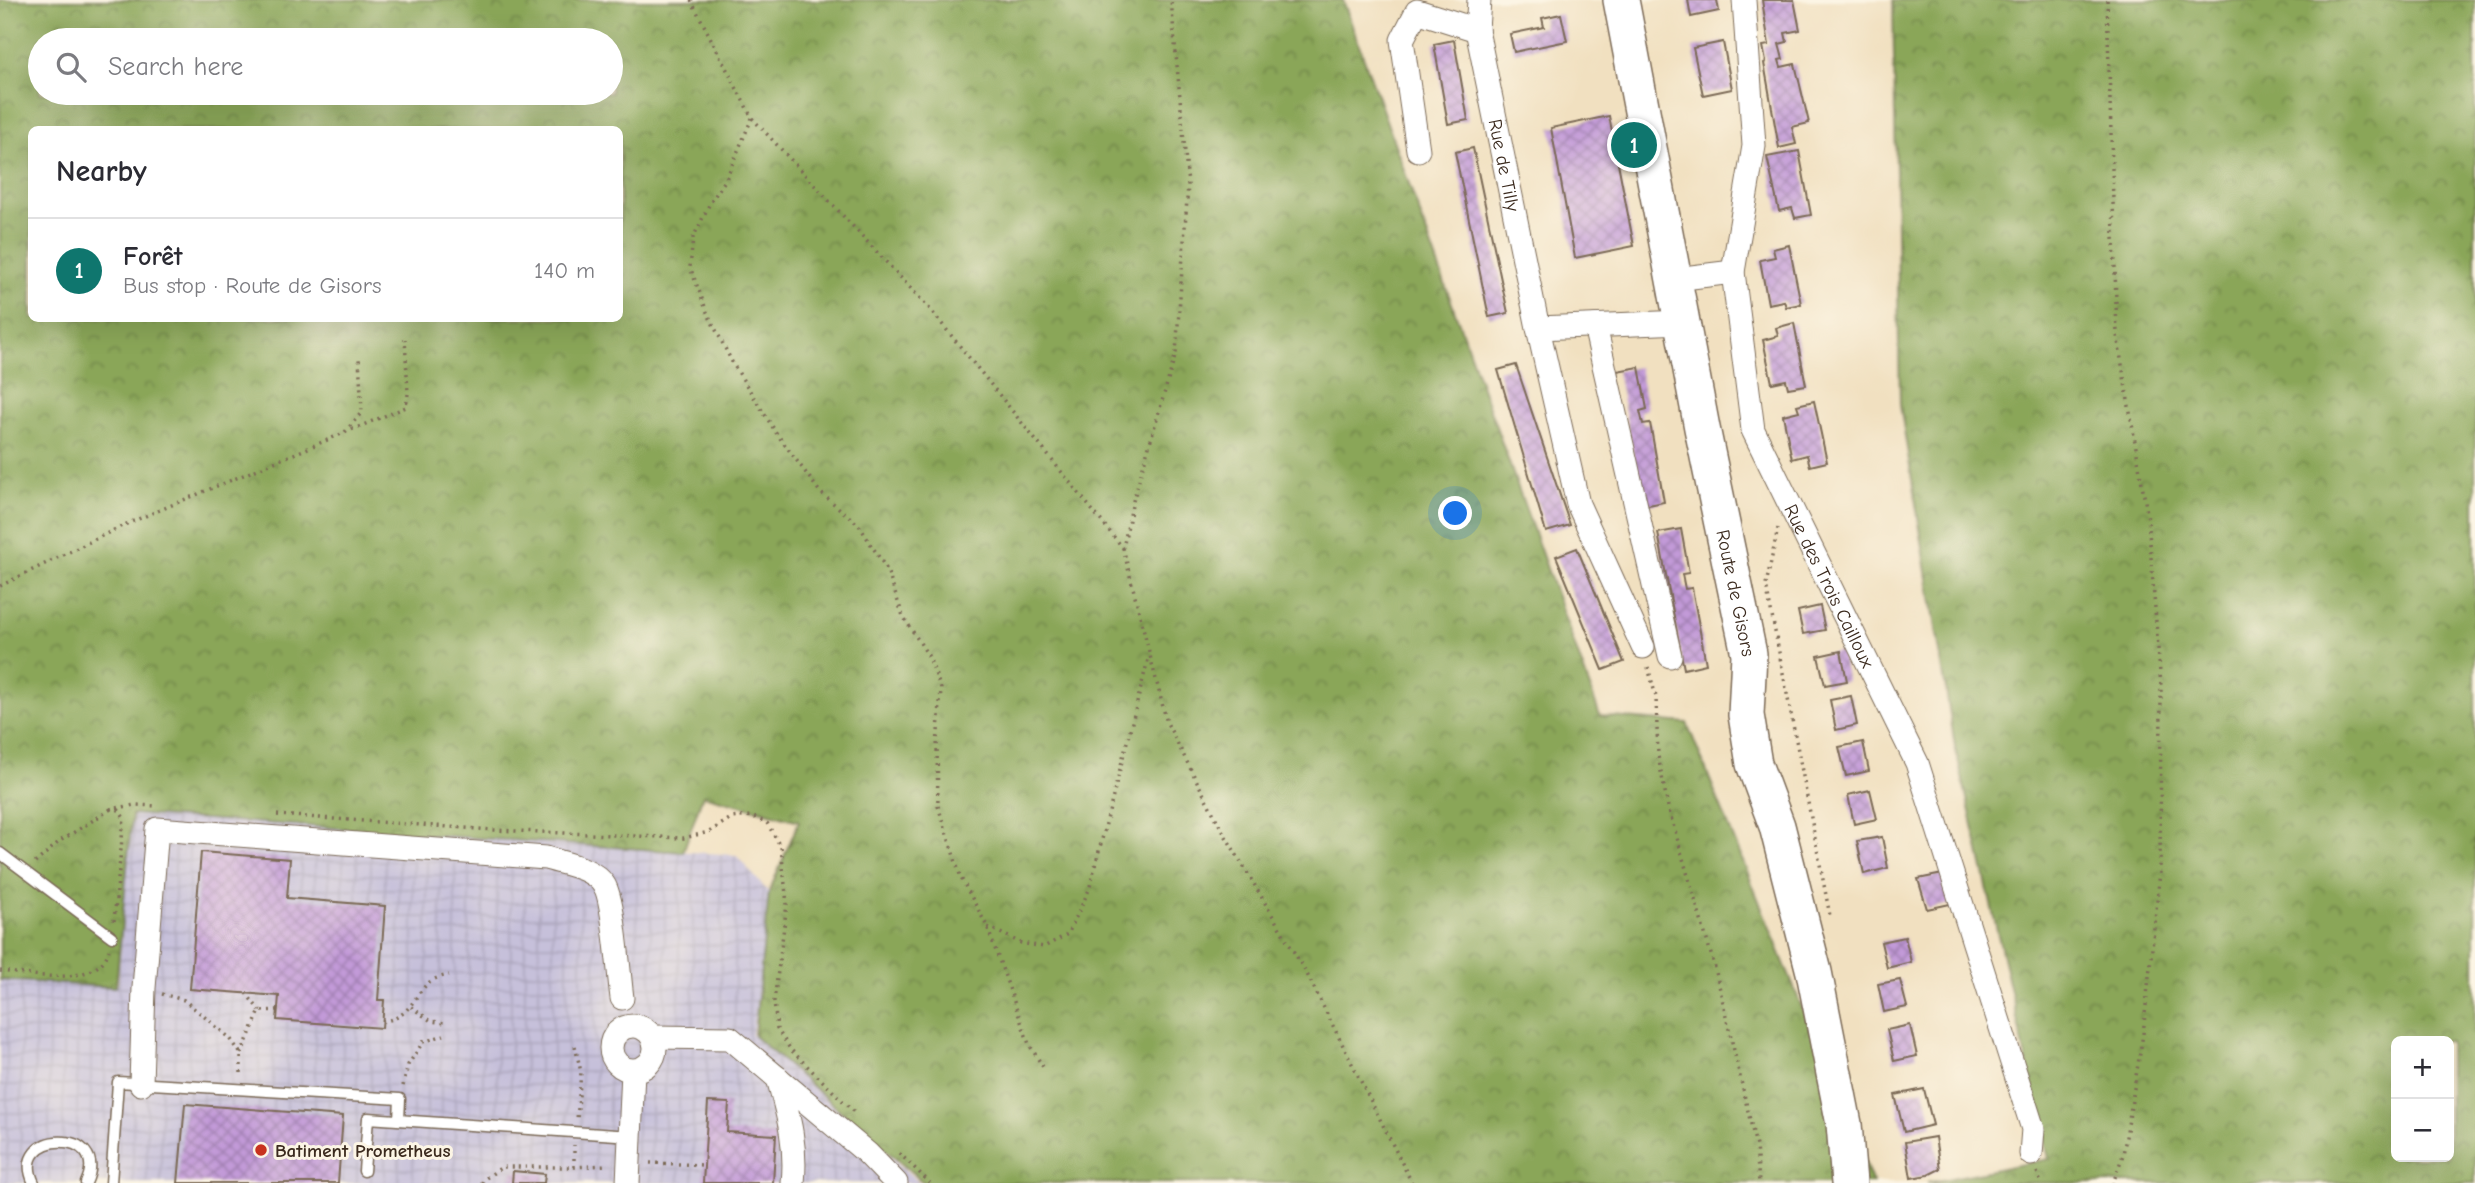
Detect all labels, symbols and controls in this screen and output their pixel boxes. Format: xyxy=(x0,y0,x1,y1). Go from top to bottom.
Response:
search box xyxy=(28,28,623,105)
icon: search xyxy=(52,48,90,86)
text: Search here xyxy=(108,52,243,82)
street label: Rue de Tilly xyxy=(1483,117,1524,214)
pin: 1 xyxy=(1611,119,1657,171)
text: Nearby xyxy=(56,154,147,189)
text: Forêt xyxy=(123,242,183,272)
text: 1 xyxy=(74,257,84,284)
text: 140 m xyxy=(534,257,595,284)
text: Bus stop · Route de Gisors xyxy=(123,272,381,299)
your location xyxy=(1438,496,1472,530)
street label: Rue des Trois Cailloux xyxy=(1779,501,1879,673)
street label: Route de Gisors xyxy=(1711,528,1759,659)
map controls xyxy=(2391,1036,2454,1162)
button: + xyxy=(2391,1036,2454,1099)
button: − xyxy=(2391,1099,2454,1162)
place label: Batiment Prometheus xyxy=(275,1140,451,1162)
marker: Batiment Prometheus xyxy=(253,1142,269,1158)

